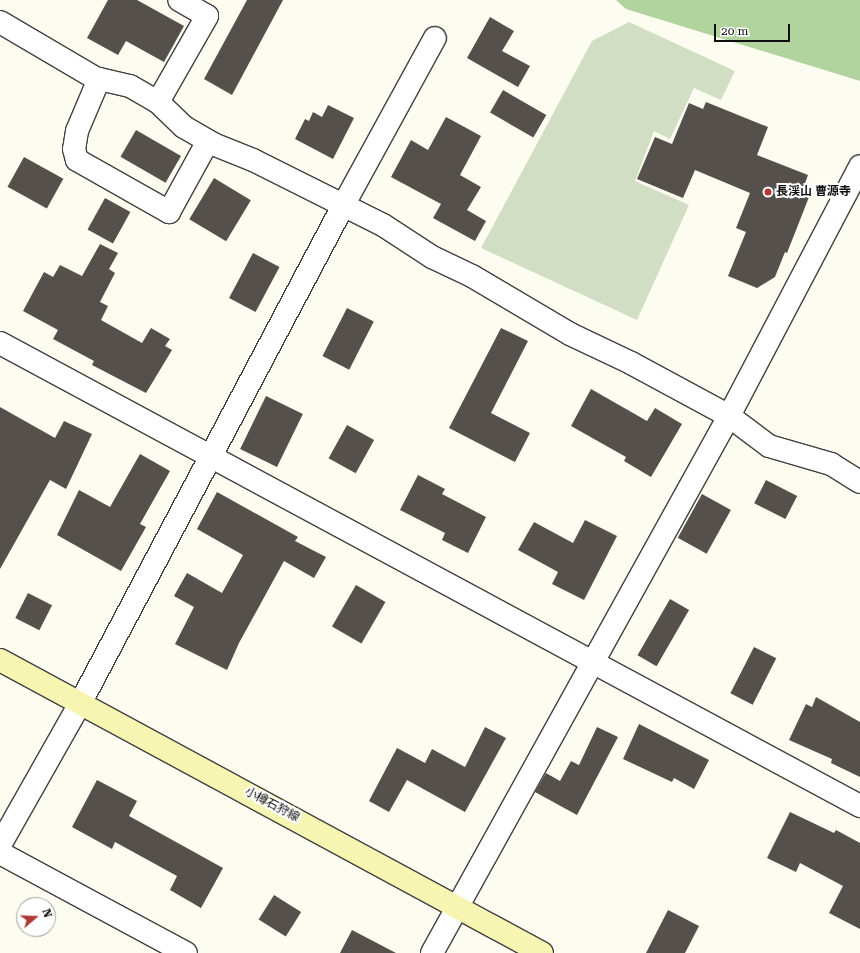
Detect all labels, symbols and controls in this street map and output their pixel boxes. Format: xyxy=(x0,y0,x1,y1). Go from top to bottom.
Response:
scale bar xyxy=(716,16,792,42)
text: 20 m xyxy=(721,24,748,38)
place label: 長渓山 曹源寺 xyxy=(776,185,851,199)
marker: 長渓山 曹源寺 xyxy=(763,187,773,197)
street label: 小樽石狩線 xyxy=(242,785,302,825)
north arrow xyxy=(16,897,56,937)
text: N xyxy=(39,907,54,919)

